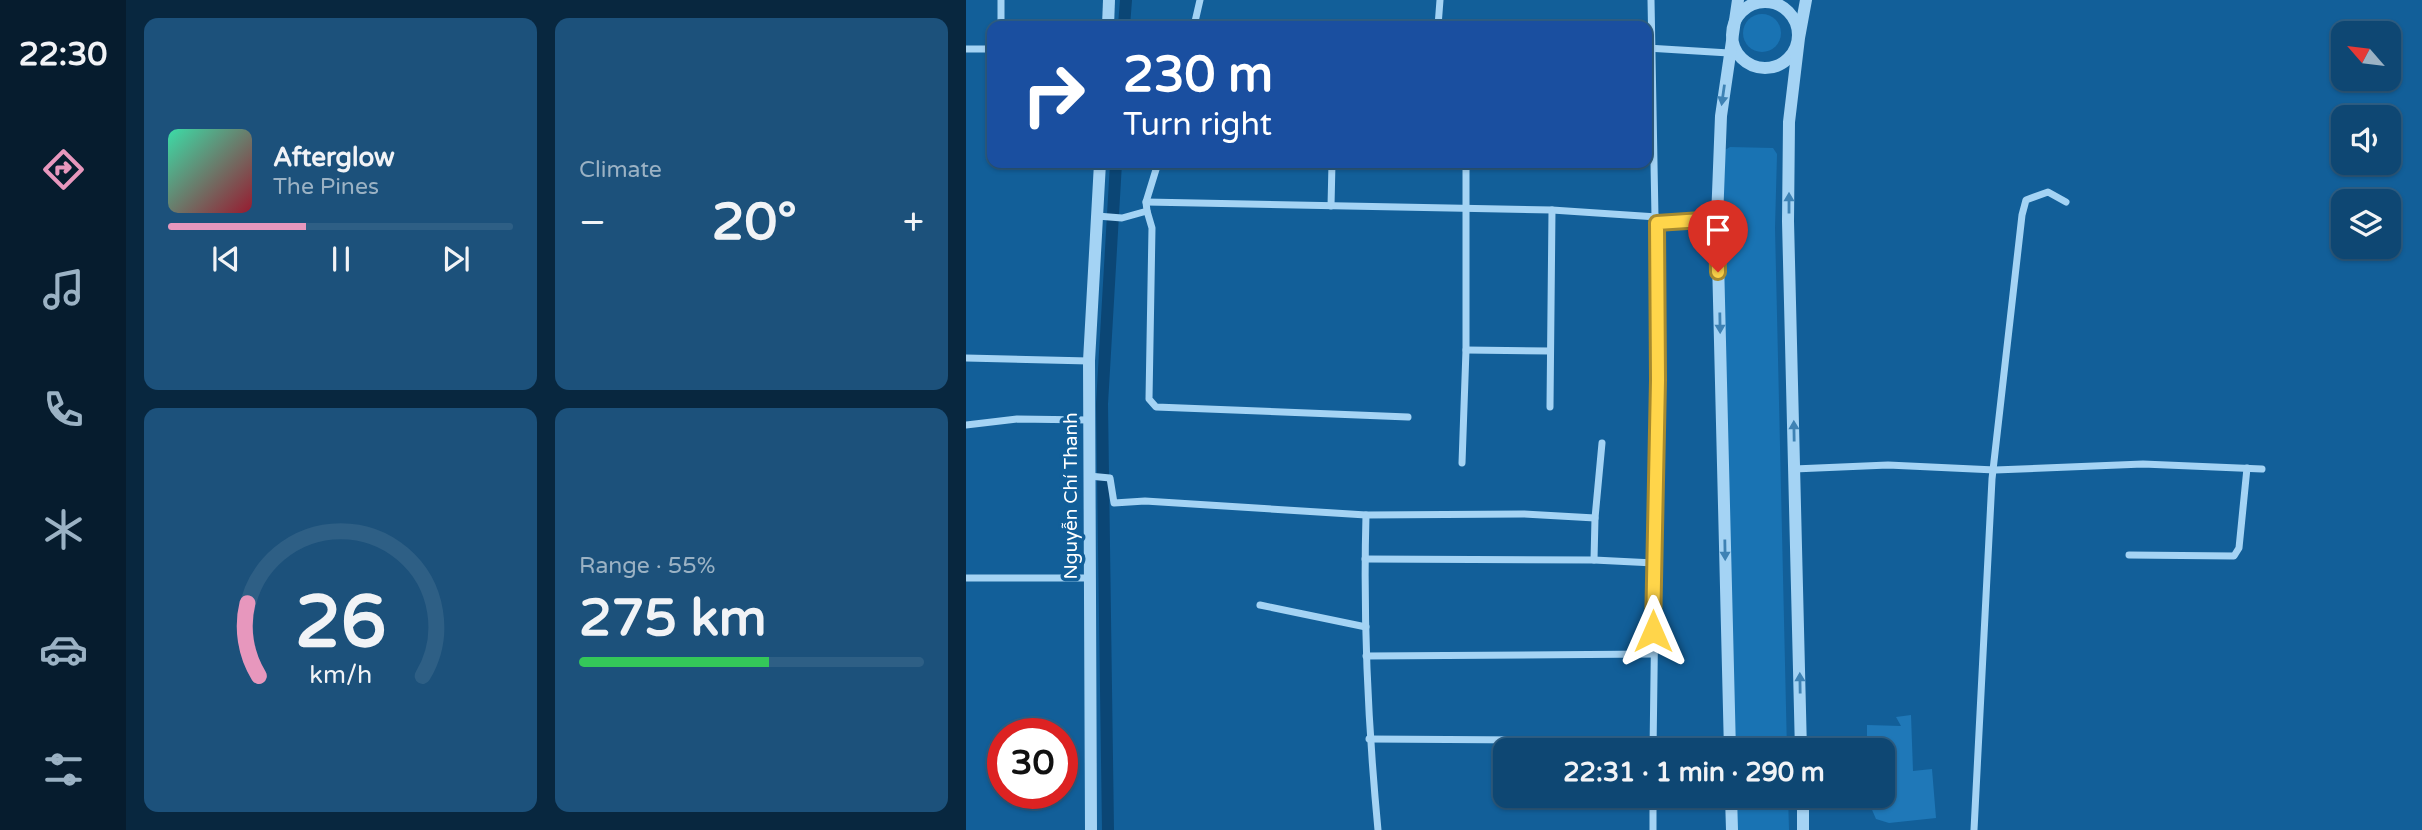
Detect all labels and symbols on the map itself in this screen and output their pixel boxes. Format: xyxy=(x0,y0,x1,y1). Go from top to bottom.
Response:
north arrow xyxy=(2331,21,2401,91)
one-way arrow xyxy=(1718,85,1729,107)
one-way arrow xyxy=(1783,192,1794,214)
pin xyxy=(1688,200,1748,272)
one-way arrow xyxy=(1714,312,1725,334)
street label: Nguyễn Chí Thanh xyxy=(1060,412,1082,580)
one-way arrow xyxy=(1788,419,1799,441)
one-way arrow xyxy=(1720,539,1731,561)
position arrow xyxy=(1616,594,1690,668)
one-way arrow xyxy=(1794,671,1805,693)
speed limit sign: 30 xyxy=(987,718,1078,809)

